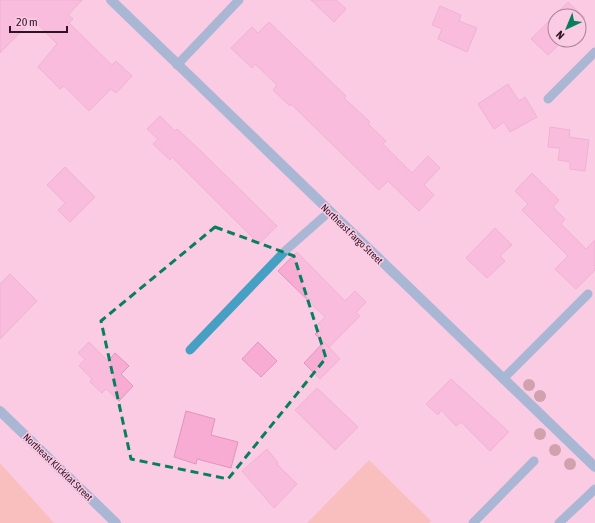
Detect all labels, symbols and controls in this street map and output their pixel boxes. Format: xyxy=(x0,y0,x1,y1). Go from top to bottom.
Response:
scale bar xyxy=(10,8,67,34)
north arrow xyxy=(547,8,587,48)
text: 20 m xyxy=(16,15,38,29)
text: N xyxy=(554,29,567,42)
street label: Northeast Fargo Street xyxy=(319,202,385,266)
street label: Northeast Klickitat Street xyxy=(21,431,95,503)

